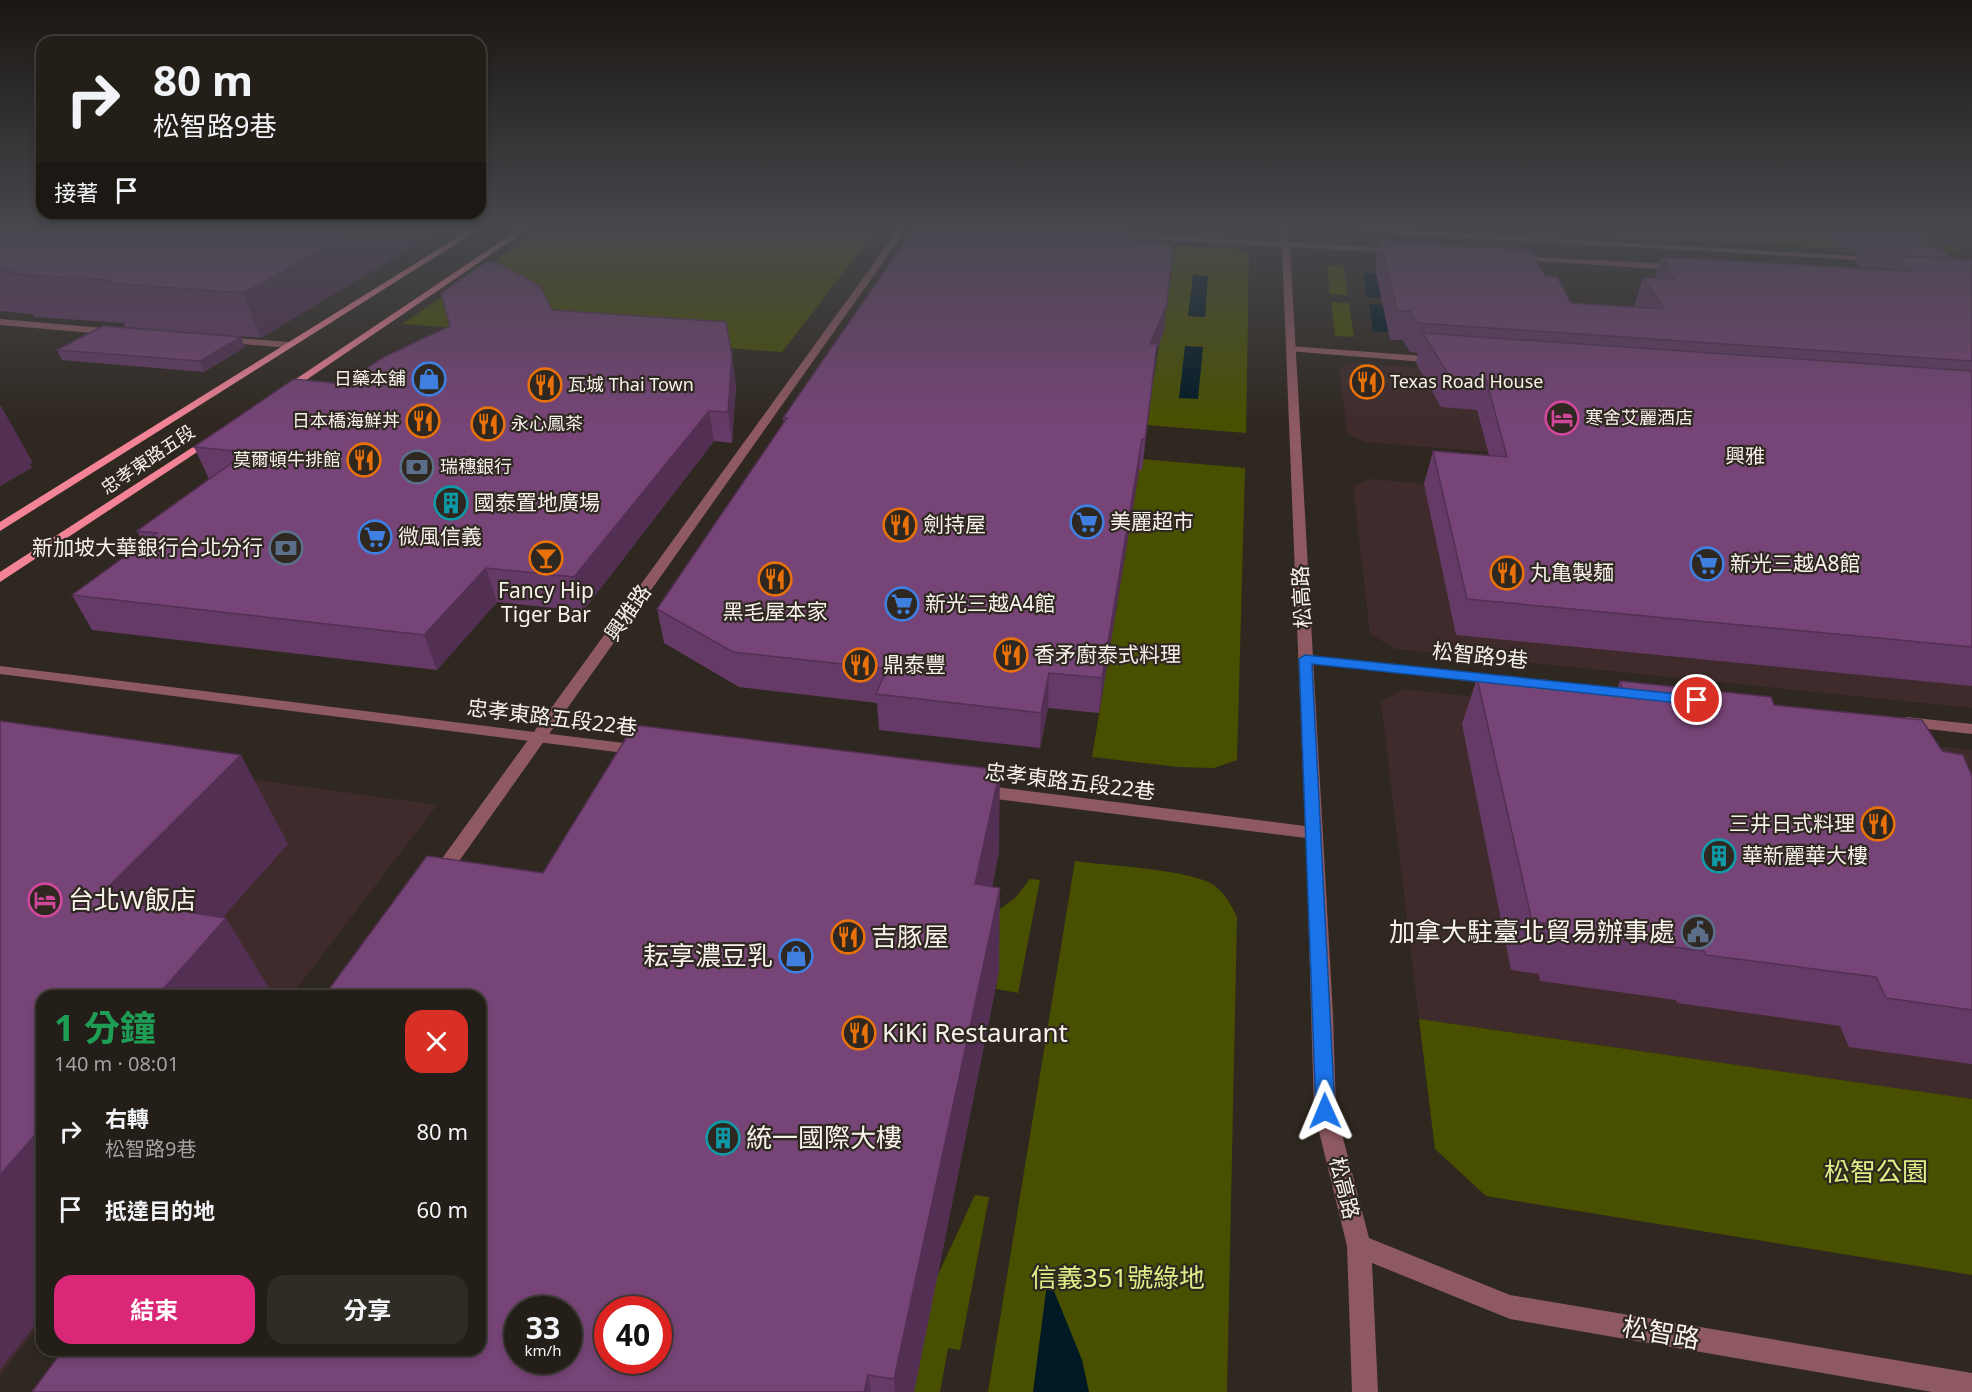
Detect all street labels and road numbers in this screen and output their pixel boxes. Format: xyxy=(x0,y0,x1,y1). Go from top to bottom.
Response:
street label: 忠孝東路五段 xyxy=(96,419,199,499)
street label: 松高路 xyxy=(1285,565,1317,629)
street label: 興雅路 xyxy=(598,579,657,646)
street label: 松智路9巷 xyxy=(1431,636,1529,674)
street label: 忠孝東路五段22巷 xyxy=(466,693,639,741)
street label: 忠孝東路五段22巷 xyxy=(984,757,1157,805)
street label: 松高路 xyxy=(1324,1154,1366,1222)
street label: 松智路 xyxy=(1620,1308,1703,1357)

